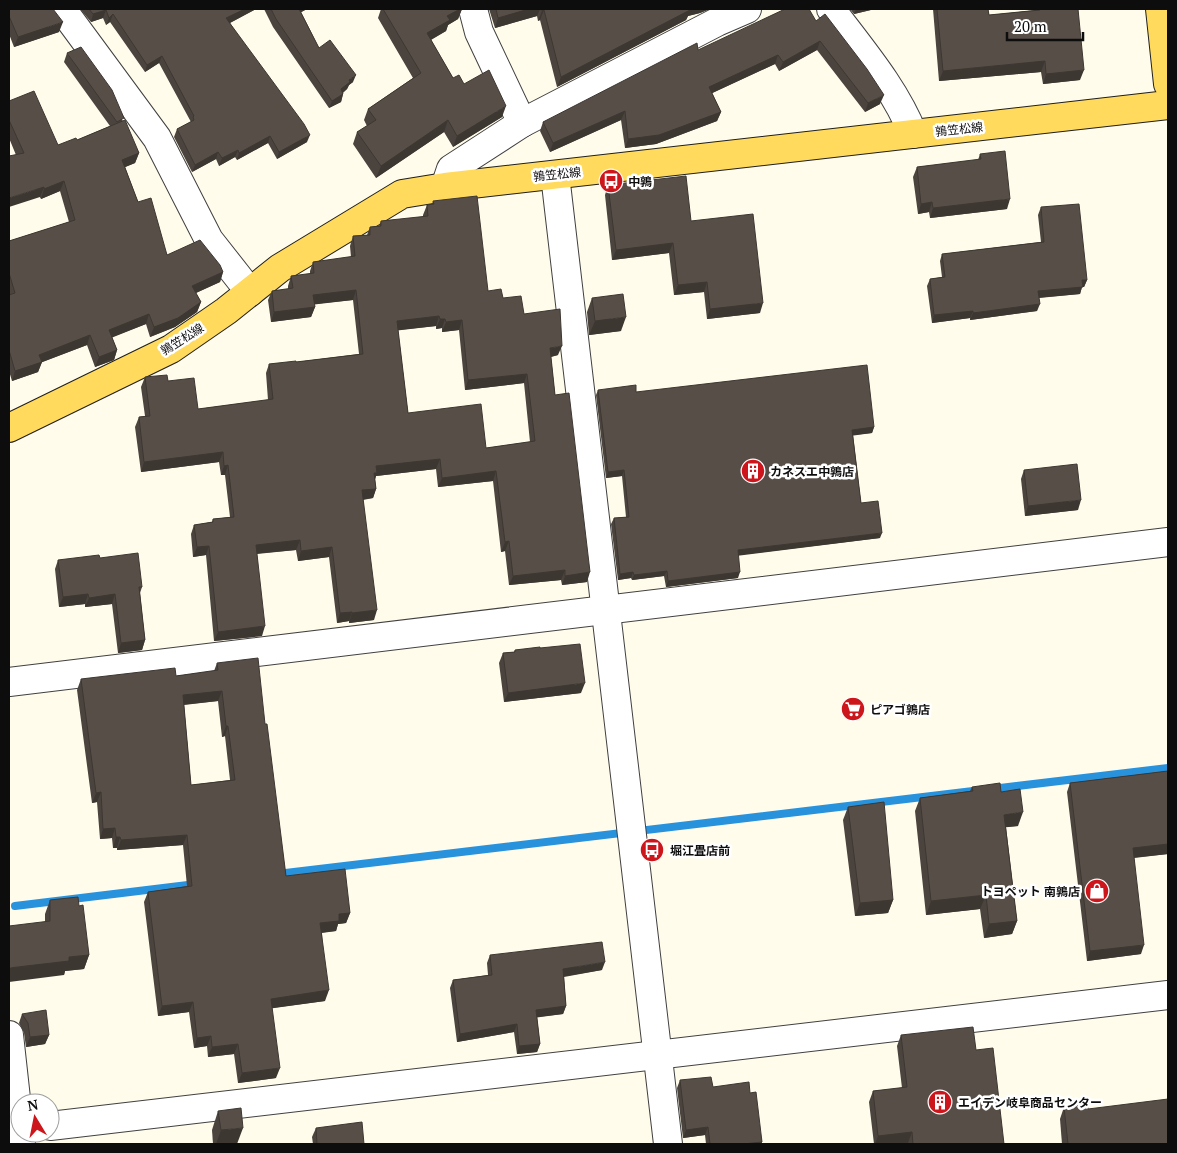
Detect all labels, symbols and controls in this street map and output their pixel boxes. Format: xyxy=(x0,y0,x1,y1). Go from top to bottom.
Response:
scale bar xyxy=(1007,10,1083,42)
text: 20 m xyxy=(1014,16,1047,36)
street label: 鶉笠松線 xyxy=(934,119,984,139)
street label: 鶉笠松線 xyxy=(532,164,582,184)
bus stop icon: 中鶉 xyxy=(598,168,624,194)
place label: 中鶉 xyxy=(628,174,652,189)
street label: 鶉笠松線 xyxy=(158,320,206,358)
building icon: カネスエ中鶉店 xyxy=(740,458,766,484)
place label: カネスエ中鶉店 xyxy=(770,464,854,479)
supermarket icon: ピアゴ鶉店 xyxy=(840,696,866,722)
place label: ピアゴ鶉店 xyxy=(870,702,930,717)
bus stop icon: 堀江畳店前 xyxy=(639,837,665,863)
place label: 堀江畳店前 xyxy=(670,843,730,858)
shop icon: トヨペット 南鶉店 xyxy=(1084,878,1110,904)
place label: トヨペット 南鶉店 xyxy=(981,884,1080,899)
building icon: エイデン岐阜商品センター xyxy=(927,1089,953,1115)
north arrow xyxy=(10,1093,60,1143)
text: N xyxy=(26,1094,40,1115)
place label: エイデン岐阜商品センター xyxy=(958,1095,1102,1110)

